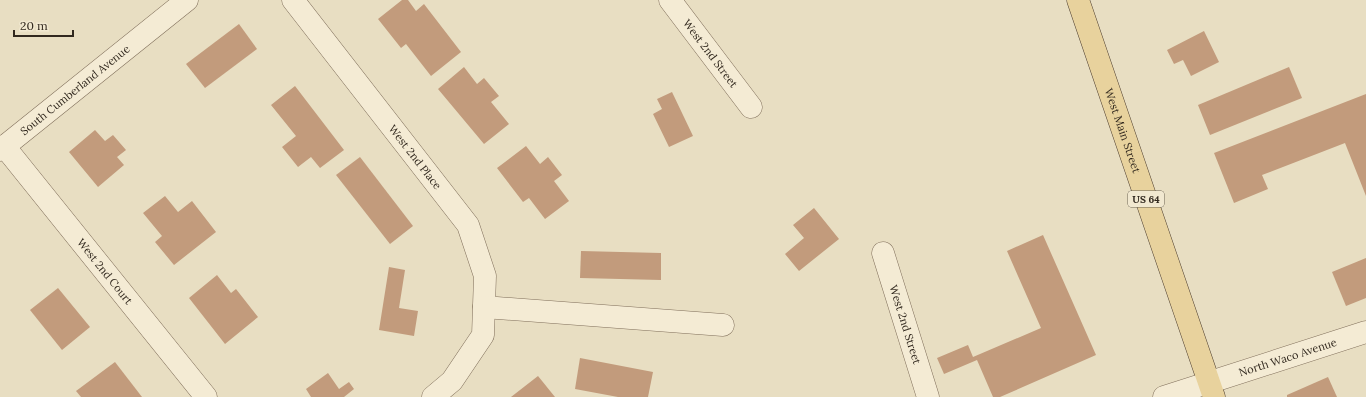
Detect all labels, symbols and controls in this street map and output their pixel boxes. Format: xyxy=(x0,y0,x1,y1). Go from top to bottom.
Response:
scale bar xyxy=(14,12,73,38)
street label: West 2nd Street xyxy=(680,16,741,91)
text: 20 m xyxy=(20,18,48,33)
street label: South Cumberland Avenue xyxy=(17,42,133,138)
street label: West Main Street xyxy=(1102,86,1144,175)
street label: West 2nd Place xyxy=(386,122,445,192)
road number: US 64 xyxy=(1128,191,1164,207)
street label: West 2nd Court xyxy=(74,236,136,308)
street label: West 2nd Street xyxy=(886,283,925,367)
street label: North Waco Avenue xyxy=(1237,335,1339,379)

